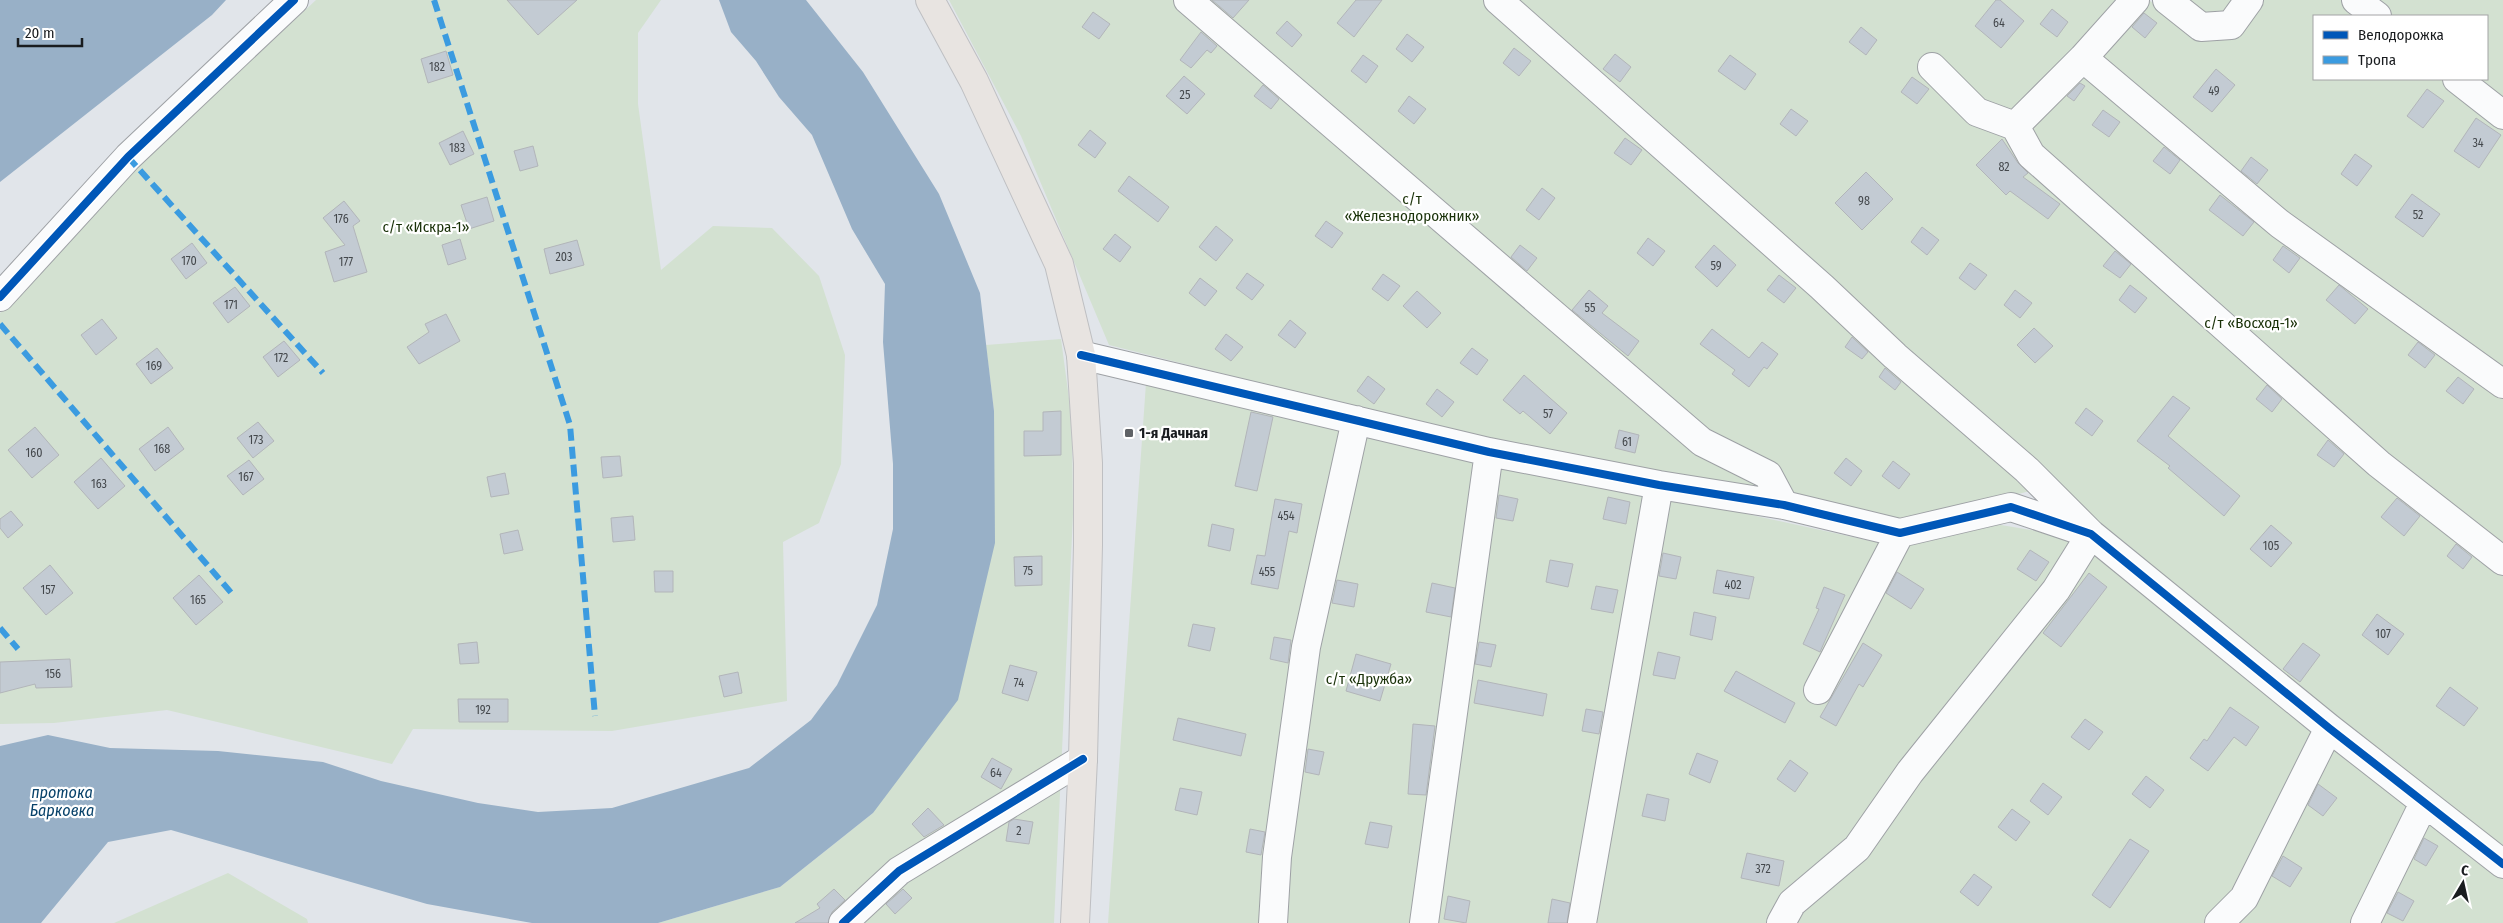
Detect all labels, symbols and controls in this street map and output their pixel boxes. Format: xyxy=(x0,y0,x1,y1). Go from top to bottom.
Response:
scale bar xyxy=(18,15,81,47)
legend xyxy=(2313,15,2488,80)
house number: 64 xyxy=(1993,16,2005,30)
text: 20 m xyxy=(25,24,55,42)
text: Велодорожка xyxy=(2358,26,2444,44)
text: Тропа xyxy=(2358,51,2396,69)
house number: 182 xyxy=(429,60,445,74)
house number: 49 xyxy=(2208,84,2220,98)
house number: 25 xyxy=(1180,88,1191,102)
house number: 34 xyxy=(2472,136,2484,150)
house number: 183 xyxy=(449,141,465,155)
house number: 82 xyxy=(1998,160,2010,174)
park label: с/т «Железнодорожник» xyxy=(1344,190,1480,225)
house number: 98 xyxy=(1858,194,1870,208)
house number: 52 xyxy=(2413,208,2423,222)
house number: 176 xyxy=(333,212,349,226)
park label: с/т «Искра-1» xyxy=(382,218,470,236)
house number: 203 xyxy=(556,250,572,264)
house number: 170 xyxy=(181,254,197,268)
house number: 177 xyxy=(339,255,353,269)
house number: 59 xyxy=(1710,259,1722,273)
house number: 171 xyxy=(224,298,238,312)
house number: 55 xyxy=(1585,301,1596,315)
park label: с/т «Восход-1» xyxy=(2204,314,2298,332)
house number: 172 xyxy=(274,351,288,365)
house number: 169 xyxy=(146,359,162,373)
house number: 57 xyxy=(1543,407,1553,421)
place label: 1-я Дачная xyxy=(1139,424,1208,442)
marker: 1-я Дачная xyxy=(1123,427,1135,439)
house number: 173 xyxy=(249,433,263,447)
house number: 61 xyxy=(1622,435,1632,449)
house number: 168 xyxy=(154,442,170,456)
house number: 160 xyxy=(26,446,42,460)
house number: 167 xyxy=(238,470,254,484)
house number: 163 xyxy=(91,477,107,491)
house number: 454 xyxy=(1277,509,1295,523)
house number: 105 xyxy=(2263,539,2280,553)
house number: 75 xyxy=(1023,564,1034,578)
house number: 455 xyxy=(1259,565,1276,579)
house number: 402 xyxy=(1724,578,1742,592)
house number: 157 xyxy=(41,583,56,597)
house number: 165 xyxy=(190,593,207,607)
house number: 107 xyxy=(2375,627,2391,641)
house number: 156 xyxy=(45,667,61,681)
park label: с/т «Дружба» xyxy=(1326,670,1412,688)
house number: 74 xyxy=(1014,676,1024,690)
house number: 192 xyxy=(475,703,491,717)
house number: 64 xyxy=(990,766,1002,780)
water label: протока Барковка xyxy=(30,783,94,820)
house number: 2 xyxy=(1016,824,1022,838)
north arrow xyxy=(2438,858,2488,908)
house number: 372 xyxy=(1755,862,1771,876)
text: С xyxy=(2460,862,2471,880)

